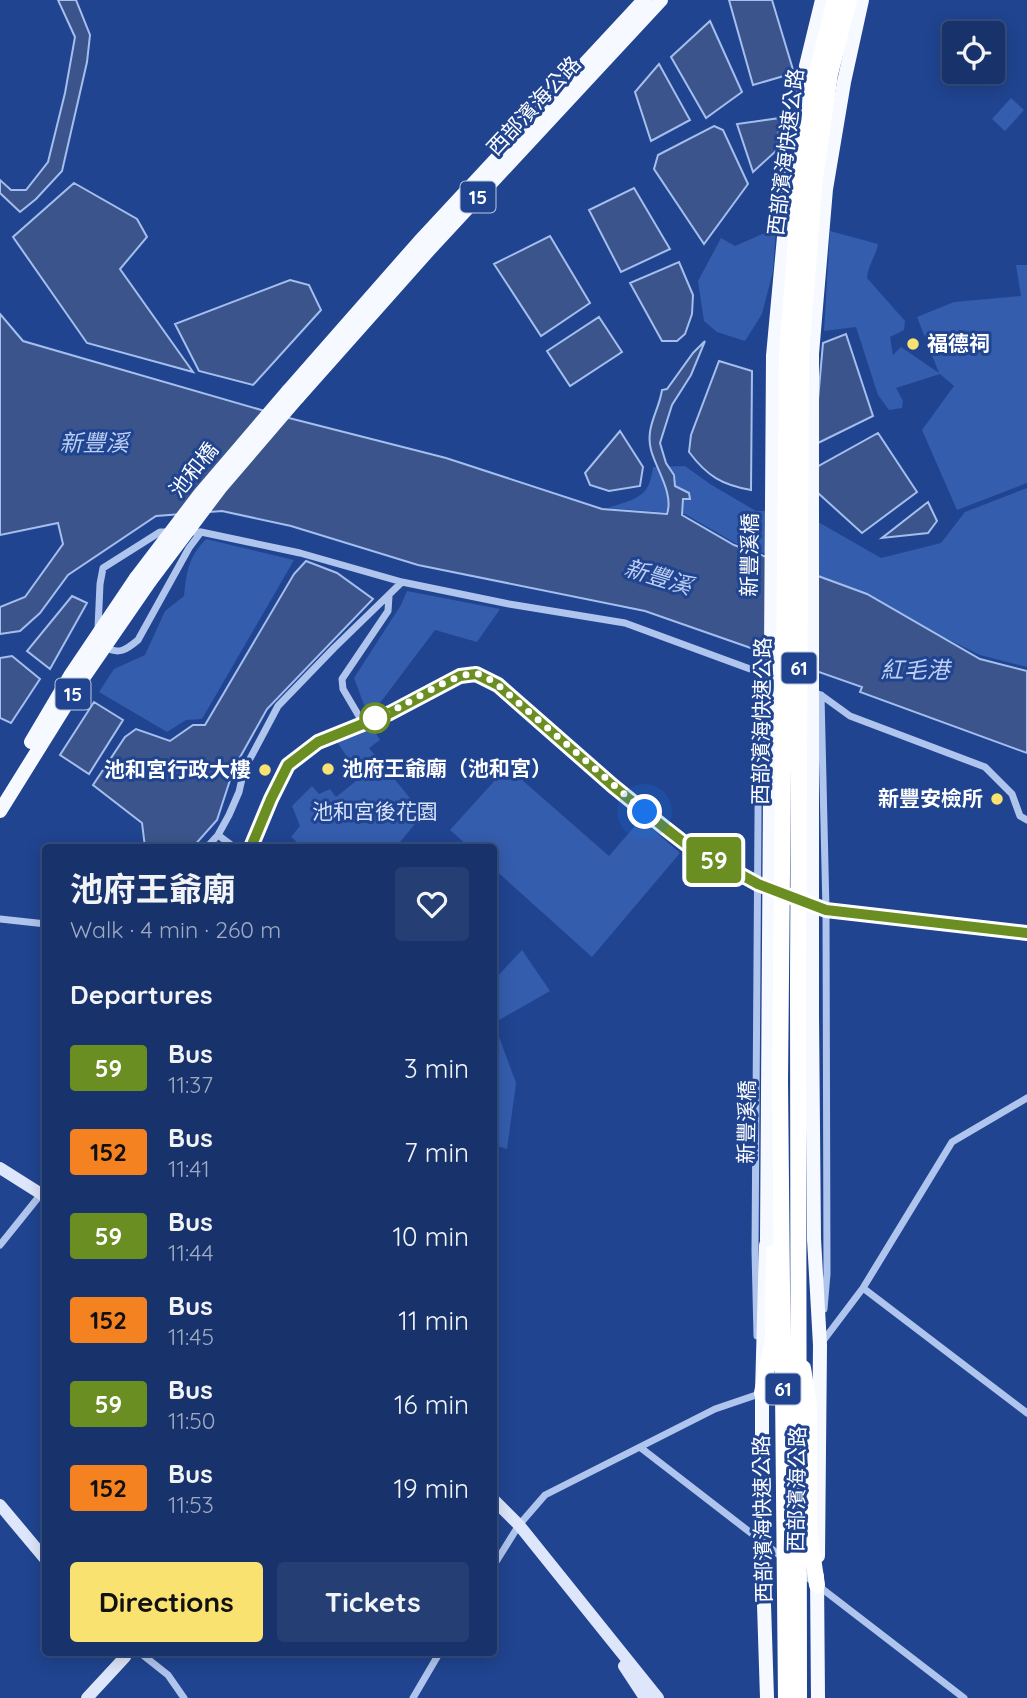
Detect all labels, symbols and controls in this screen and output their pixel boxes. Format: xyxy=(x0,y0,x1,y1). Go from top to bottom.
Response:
map controls xyxy=(942,21,1005,84)
button: locate xyxy=(942,21,1005,84)
street label: 西部濱海公路 xyxy=(481,50,586,160)
street label: 西部濱海快速公路 xyxy=(762,67,808,237)
road number: 15 xyxy=(461,182,496,212)
place label: 福德祠 xyxy=(927,330,990,356)
marker: 福德祠 xyxy=(905,336,921,352)
water label: 新豐溪 xyxy=(60,428,132,457)
street label: 池和橋 xyxy=(163,437,223,502)
street label: 新豐溪橋 xyxy=(735,513,763,597)
water label: 新豐溪 xyxy=(621,553,698,601)
street label: 西部濱海快速公路 xyxy=(747,637,775,805)
road number: 61 xyxy=(782,652,816,684)
water label: 紅毛港 xyxy=(881,655,953,684)
road number: 15 xyxy=(56,678,90,709)
unlabelled marker xyxy=(360,703,390,733)
place label: 池府王爺廟（池和宮） xyxy=(342,755,552,781)
place label: 池和宮行政大樓 xyxy=(104,756,251,782)
marker: 池府王爺廟（池和宮） xyxy=(320,761,336,777)
marker: 池和宮行政大樓 xyxy=(257,762,273,778)
place label: 新豐安檢所 xyxy=(878,785,983,811)
marker: 新豐安檢所 xyxy=(989,791,1005,807)
your location xyxy=(627,794,662,829)
park label: 池和宮後花園 xyxy=(312,798,438,824)
line badge: 59 xyxy=(682,837,746,883)
text: 59 xyxy=(700,845,728,875)
button: heart xyxy=(395,867,469,941)
text: 池府王爺廟 xyxy=(70,868,235,909)
text: Walk · 4 min · 260 m xyxy=(70,915,281,944)
text: Departures xyxy=(70,978,213,1011)
text: Bus xyxy=(168,1037,213,1070)
text: 3 min xyxy=(404,1052,469,1085)
text: 59 xyxy=(95,1053,122,1083)
text: 11:37 xyxy=(168,1070,213,1099)
street label: 新豐溪橋 xyxy=(732,1080,760,1164)
text: Bus xyxy=(168,1121,213,1154)
text: 7 min xyxy=(404,1136,469,1169)
text: 152 xyxy=(90,1137,127,1167)
text: 11:41 xyxy=(168,1154,210,1183)
text: Bus xyxy=(168,1205,213,1238)
text: 10 min xyxy=(393,1220,469,1253)
text: 59 xyxy=(95,1221,122,1251)
text: 11:44 xyxy=(168,1238,214,1267)
text: Bus xyxy=(168,1289,213,1322)
text: 11 min xyxy=(398,1304,469,1337)
text: 152 xyxy=(90,1305,127,1335)
text: 11:45 xyxy=(168,1322,214,1351)
text: Bus xyxy=(168,1373,213,1406)
road number: 61 xyxy=(766,1373,800,1404)
text: 16 min xyxy=(394,1388,469,1421)
text: 59 xyxy=(95,1389,122,1419)
text: 11:50 xyxy=(168,1406,216,1435)
street label: 西部濱海公路 xyxy=(782,1426,810,1552)
street label: 西部濱海快速公路 xyxy=(748,1435,776,1603)
text: Bus xyxy=(168,1457,213,1490)
text: 19 min xyxy=(393,1472,469,1505)
text: 152 xyxy=(90,1473,127,1503)
text: 11:53 xyxy=(168,1490,214,1519)
button: Directions xyxy=(70,1562,263,1642)
button: Tickets xyxy=(277,1562,469,1642)

